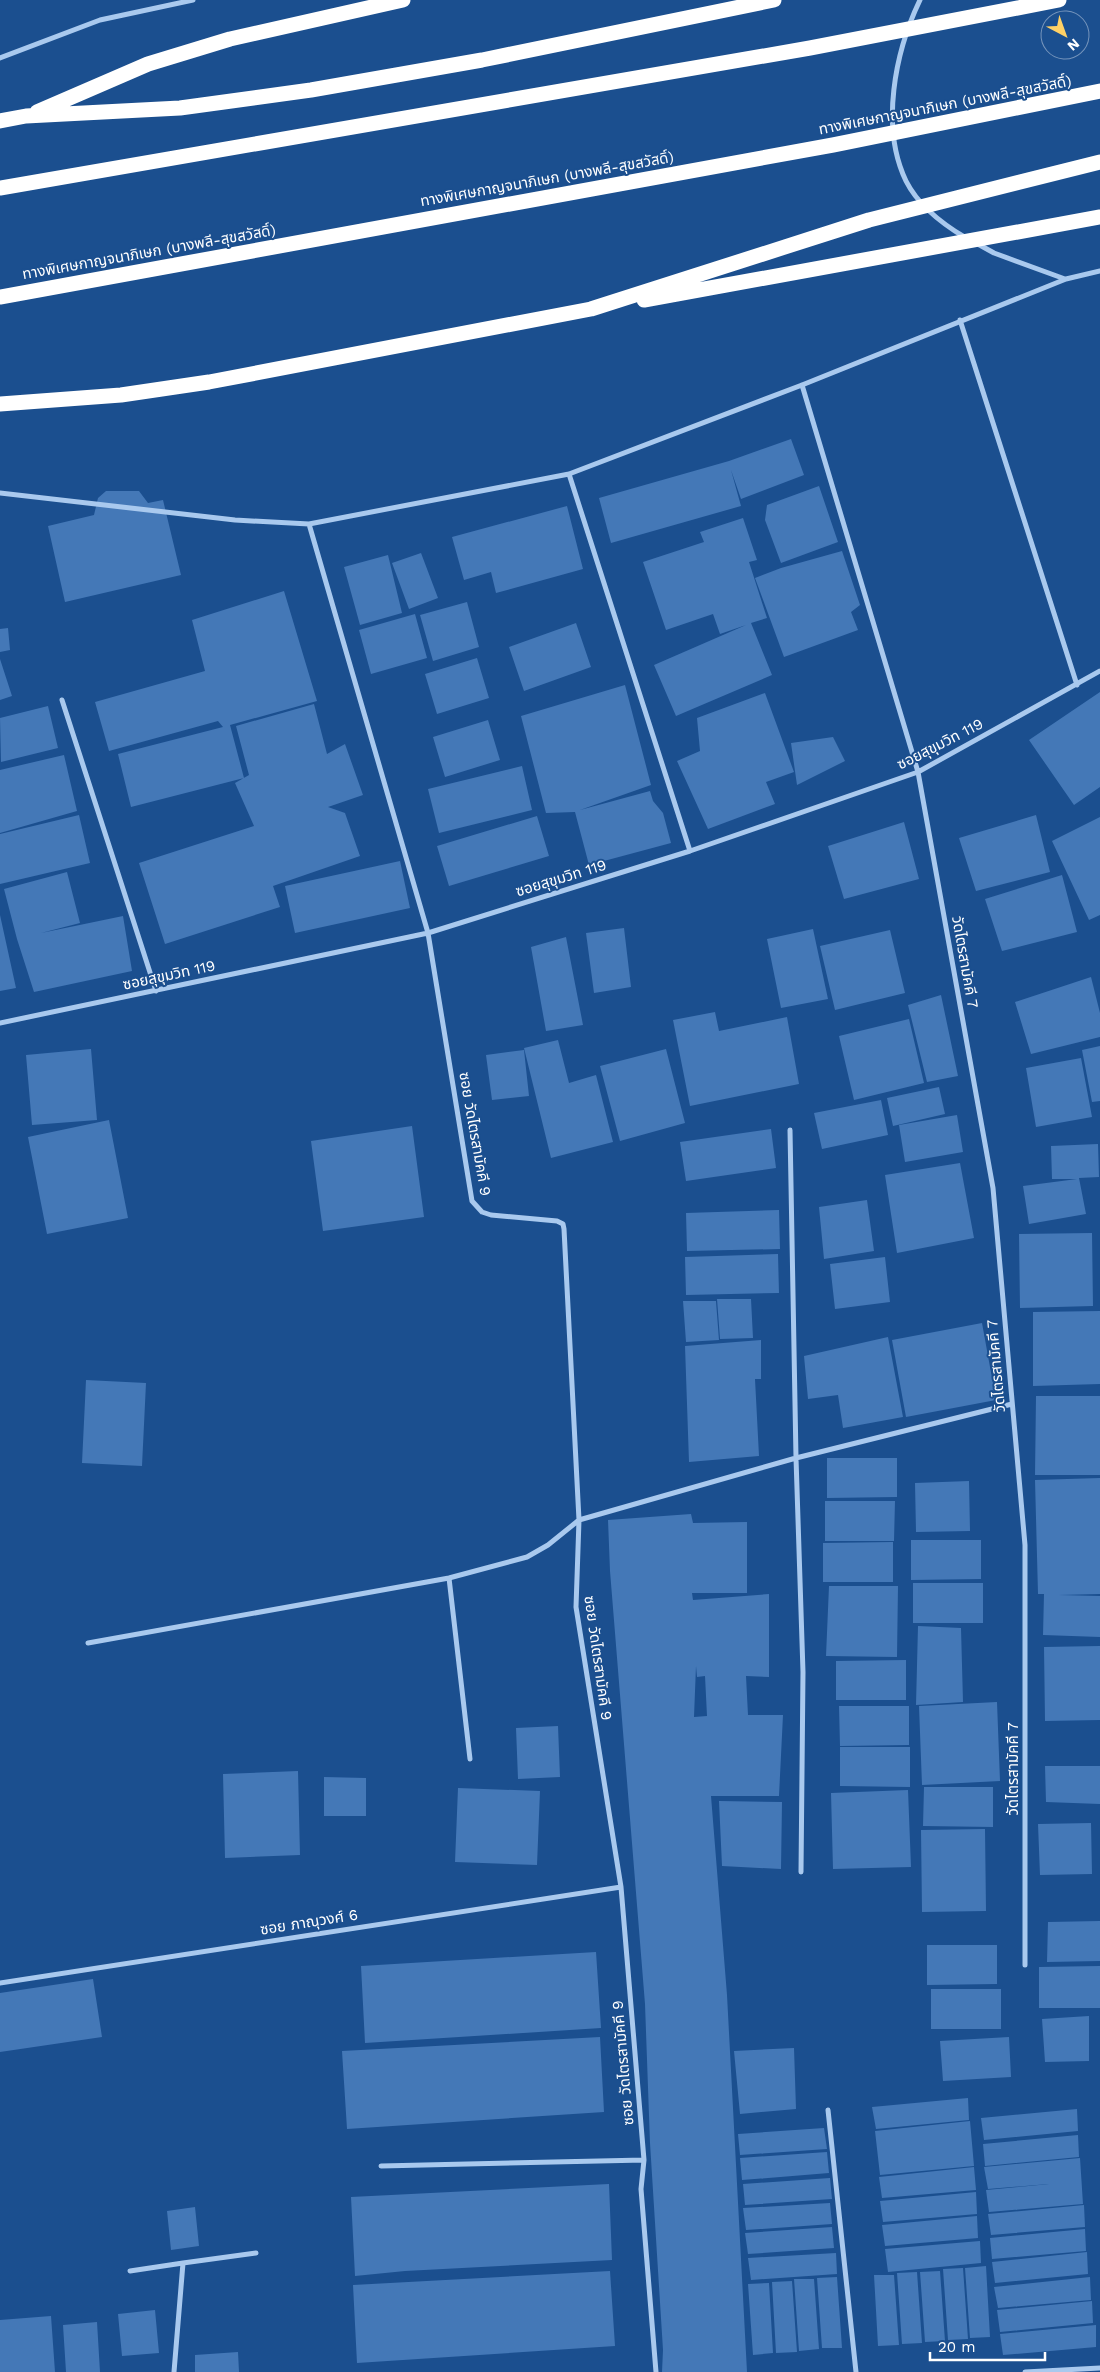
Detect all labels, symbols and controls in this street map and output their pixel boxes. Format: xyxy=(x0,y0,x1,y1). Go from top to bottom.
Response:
north arrow xyxy=(1040,10,1090,60)
text: N xyxy=(1064,35,1083,54)
street label: ทางพิเศษกาญจนาภิเษก (บางพลี-สุขสวัสดิ์) xyxy=(817,72,1073,138)
street label: ทางพิเศษกาญจนาภิเษก (บางพลี-สุขสวัสดิ์) xyxy=(419,148,675,210)
street label: ทางพิเศษกาญจนาภิเษก (บางพลี-สุขสวัสดิ์) xyxy=(21,221,277,283)
street label: ซอยสุขุมวิท 119 xyxy=(894,715,986,773)
street label: ซอยสุขุมวิท 119 xyxy=(513,856,609,900)
street label: วัดไตรสามัคคี 7 xyxy=(948,915,982,1009)
street label: ซอยสุขุมวิท 119 xyxy=(121,956,217,994)
street label: ซอย วัดไตรสามัคคี 9 xyxy=(455,1071,495,1197)
street label: วัดไตรสามัคคี 7 xyxy=(983,1319,1009,1413)
street label: ซอย วัดไตรสามัคคี 9 xyxy=(580,1595,616,1721)
street label: วัดไตรสามัคคี 7 xyxy=(1004,1722,1022,1816)
street label: ซอย ภาณุวงศ์ 6 xyxy=(259,1905,359,1939)
street label: ซอย วัดไตรสามัคคี 9 xyxy=(609,2000,637,2126)
scale bar xyxy=(930,2330,1045,2362)
text: 20 m xyxy=(938,2338,976,2356)

